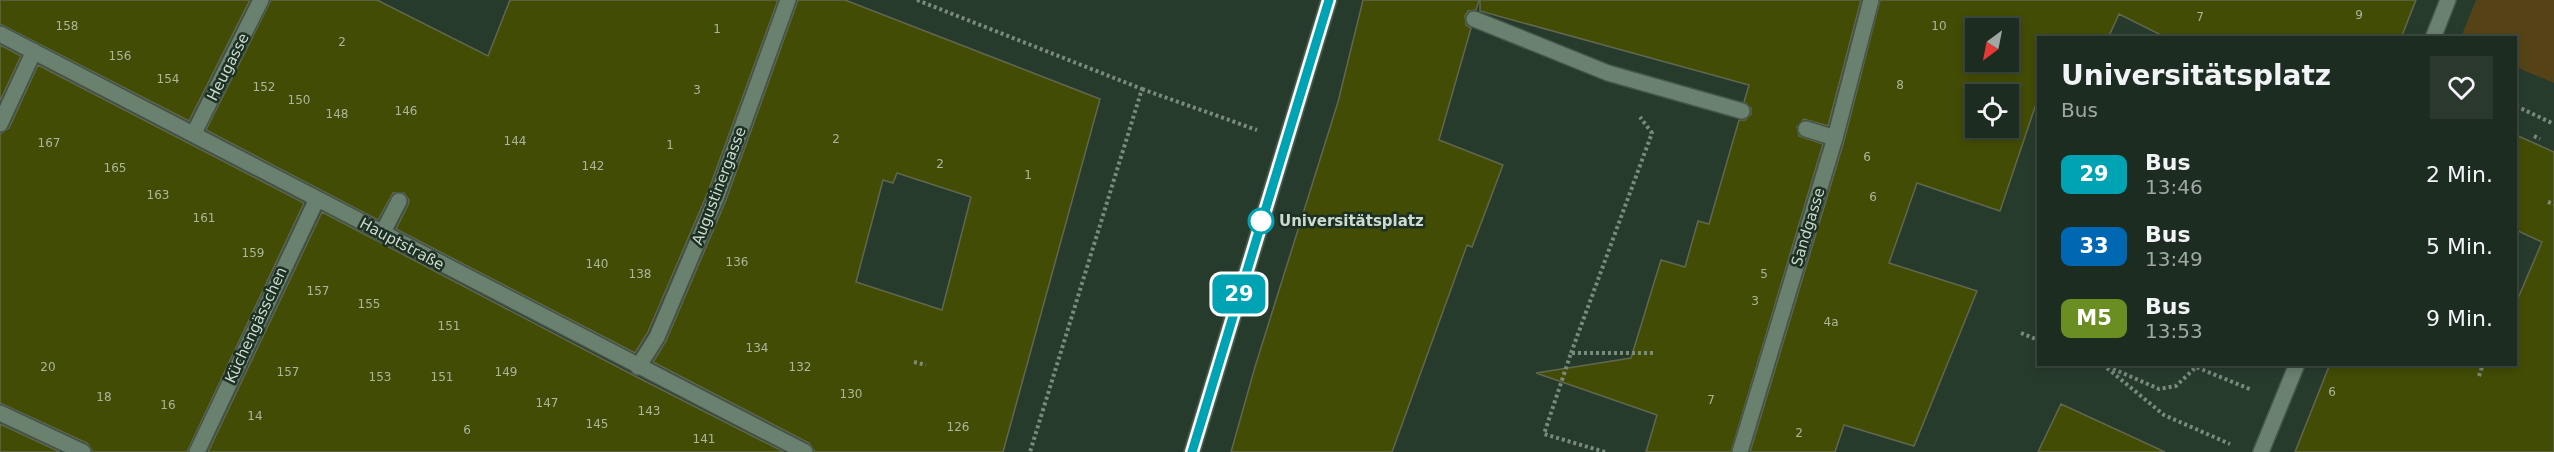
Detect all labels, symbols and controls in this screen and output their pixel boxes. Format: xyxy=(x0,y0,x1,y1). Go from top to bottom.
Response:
house number: 9 xyxy=(2355,8,2363,22)
house number: 7 xyxy=(2196,10,2204,24)
north arrow xyxy=(1965,18,2019,72)
map controls xyxy=(1965,18,2019,138)
house number: 158 xyxy=(56,19,78,33)
house number: 10 xyxy=(1931,19,1947,33)
house number: 1 xyxy=(713,22,721,36)
street label: Heugasse xyxy=(203,30,253,104)
house number: 2 xyxy=(338,35,346,49)
house number: 156 xyxy=(109,49,131,63)
button: heart xyxy=(2430,56,2493,119)
text: Universitätsplatz xyxy=(2061,59,2331,92)
house number: 154 xyxy=(157,72,179,86)
house number: 8 xyxy=(1896,78,1904,92)
house number: 152 xyxy=(253,80,275,94)
house number: 3 xyxy=(693,83,701,97)
button: locate xyxy=(1965,84,2019,138)
house number: 150 xyxy=(288,93,310,107)
text: Bus xyxy=(2061,98,2098,122)
house number: 146 xyxy=(395,104,417,118)
house number: 148 xyxy=(326,107,348,121)
street label: Augustinergasse xyxy=(688,124,750,248)
house number: 2 xyxy=(832,132,840,146)
house number: 144 xyxy=(504,134,526,148)
house number: 167 xyxy=(38,136,60,150)
house number: 1 xyxy=(666,138,674,152)
house number: 6 xyxy=(1863,150,1871,164)
text: Bus xyxy=(2145,150,2191,175)
house number: 2 xyxy=(936,157,944,171)
house number: 142 xyxy=(582,159,604,173)
house number: 165 xyxy=(104,161,126,175)
text: 29 xyxy=(2079,162,2109,186)
text: 2 Min. xyxy=(2426,162,2493,187)
house number: 1 xyxy=(1024,168,1032,182)
text: 13:46 xyxy=(2145,175,2203,199)
street label: Sandgasse xyxy=(1788,185,1828,269)
house number: 163 xyxy=(147,188,169,202)
house number: 6 xyxy=(1869,190,1877,204)
marker: Universitätsplatz xyxy=(1248,208,1274,234)
house number: 161 xyxy=(193,211,215,225)
place label: Universitätsplatz xyxy=(1279,212,1424,230)
street label: Hauptstraße xyxy=(357,214,447,274)
text: Bus xyxy=(2145,222,2191,247)
text: 33 xyxy=(2079,234,2109,258)
text: 5 Min. xyxy=(2426,234,2493,259)
house number: 159 xyxy=(242,246,264,260)
text: 13:49 xyxy=(2145,247,2203,271)
house number: 136 xyxy=(726,255,748,269)
house number: 140 xyxy=(586,257,608,271)
street label: Küchengässchen xyxy=(221,264,291,386)
house number: 138 xyxy=(629,267,651,281)
house number: 5 xyxy=(1760,267,1768,281)
line badge: 29 xyxy=(1212,274,1266,314)
text: 29 xyxy=(1224,282,1254,306)
house number: 157 xyxy=(307,284,329,298)
house number: 3 xyxy=(1751,294,1759,308)
text: Bus xyxy=(2145,294,2191,319)
house number: 155 xyxy=(358,297,380,311)
text: M5 xyxy=(2076,306,2112,330)
text: 9 Min. xyxy=(2426,306,2493,331)
house number: 4a xyxy=(1824,315,1839,329)
house number: 151 xyxy=(438,319,460,333)
text: 13:53 xyxy=(2145,319,2203,343)
house number: 134 xyxy=(746,341,768,355)
house number: 20 xyxy=(40,360,56,374)
house number: 132 xyxy=(789,360,811,374)
house number: 157 xyxy=(277,365,299,379)
house number: 149 xyxy=(495,365,517,379)
house number: 153 xyxy=(369,370,391,384)
house number: 151 xyxy=(431,370,453,384)
house number: 6 xyxy=(2328,385,2336,399)
house number: 130 xyxy=(840,387,862,401)
house number: 18 xyxy=(96,390,112,404)
house number: 7 xyxy=(1707,393,1715,407)
house number: 147 xyxy=(536,396,558,410)
house number: 16 xyxy=(160,398,176,412)
house number: 143 xyxy=(638,404,660,418)
house number: 14 xyxy=(247,409,263,423)
house number: 145 xyxy=(586,417,608,431)
house number: 126 xyxy=(947,420,969,434)
house number: 6 xyxy=(463,423,471,437)
house number: 2 xyxy=(1795,426,1803,440)
house number: 141 xyxy=(693,432,715,446)

